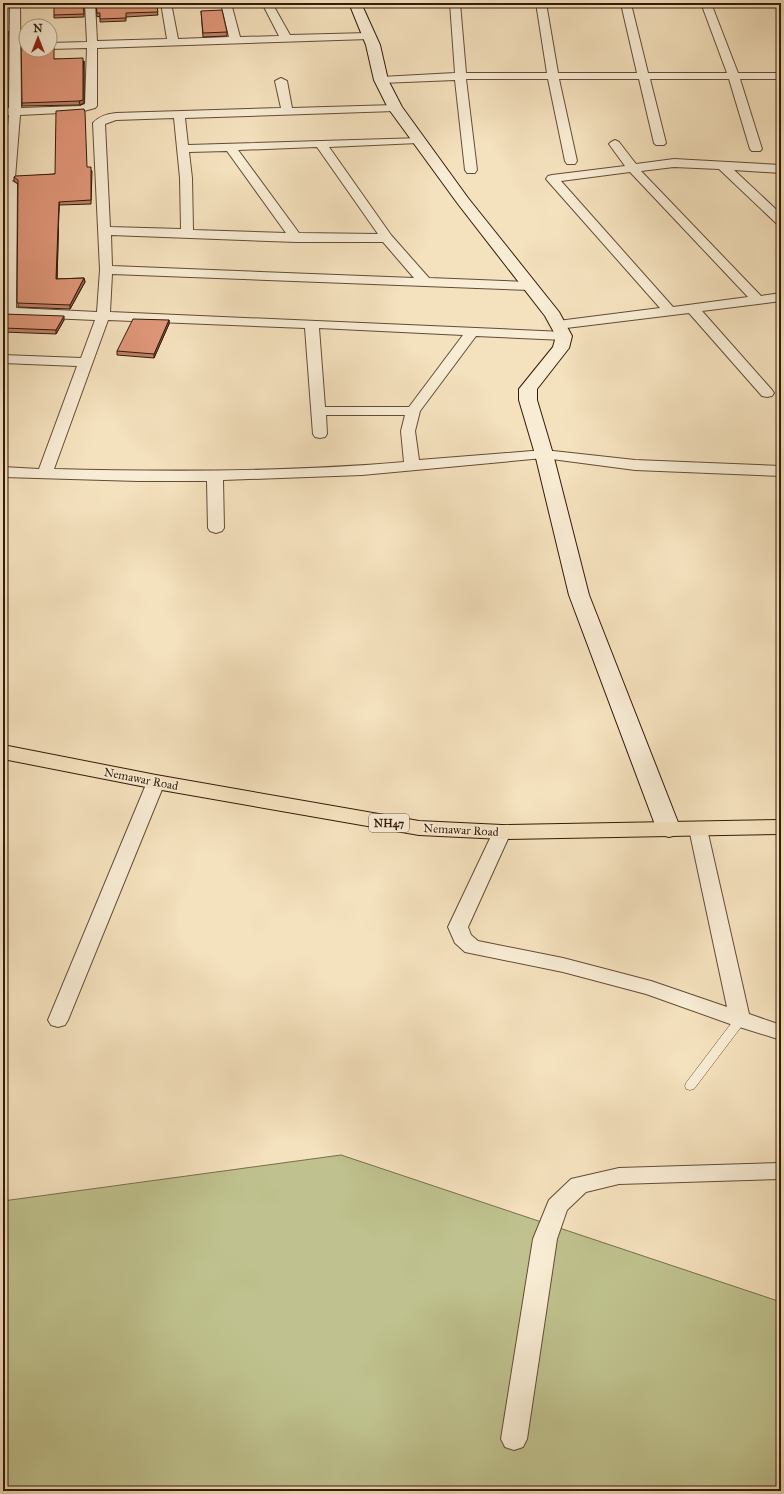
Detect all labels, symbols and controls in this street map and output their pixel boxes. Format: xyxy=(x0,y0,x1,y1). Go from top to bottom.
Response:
north arrow xyxy=(18,18,58,58)
text: N xyxy=(33,22,43,35)
street label: Nemawar Road xyxy=(103,765,179,793)
road number: NH47 xyxy=(369,814,409,832)
street label: Nemawar Road xyxy=(423,821,499,839)

